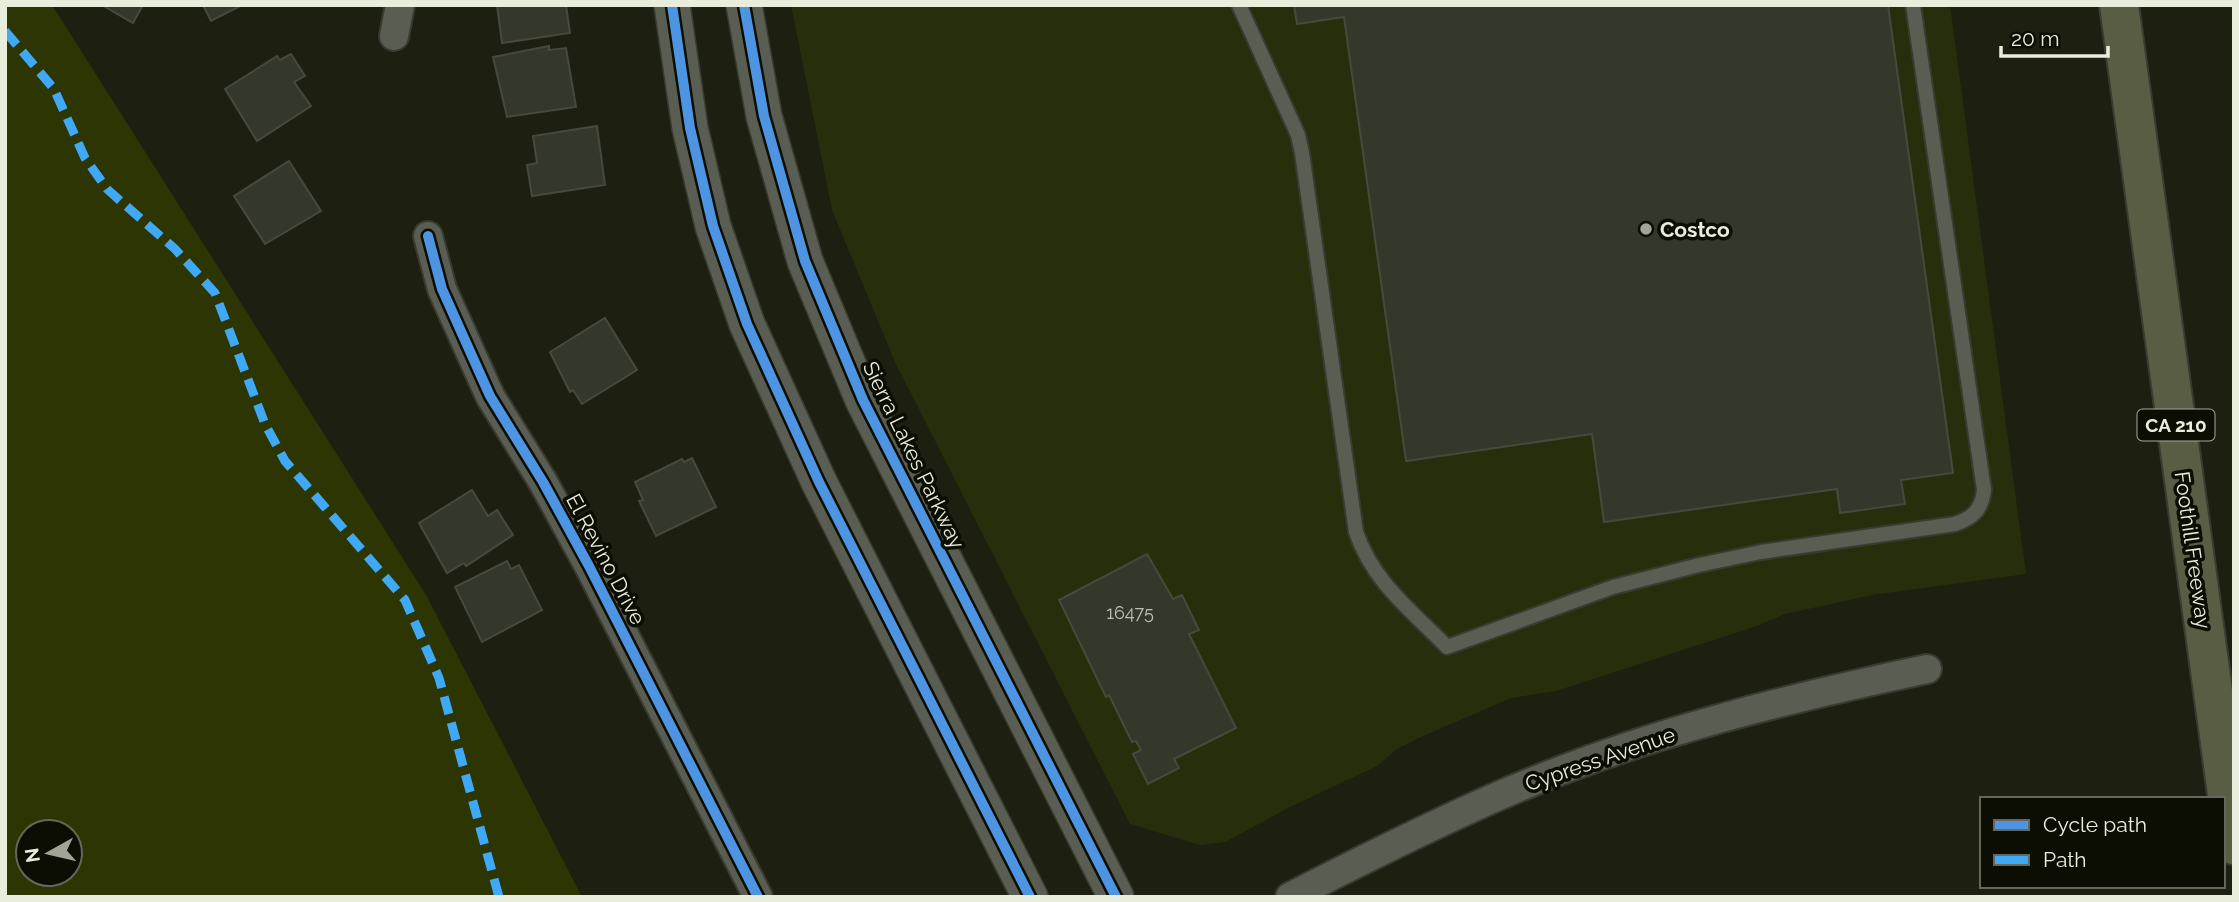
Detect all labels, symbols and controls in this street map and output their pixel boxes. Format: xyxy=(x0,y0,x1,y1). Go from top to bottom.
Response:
scale bar xyxy=(2001,14,2108,58)
text: 20 m xyxy=(2011,26,2059,51)
place label: Costco xyxy=(1660,217,1730,242)
marker: Costco xyxy=(1638,221,1654,237)
street label: Sierra Lakes Parkway xyxy=(858,357,970,553)
road number: CA 210 xyxy=(2138,410,2214,440)
street label: Foothill Freeway xyxy=(2170,470,2216,630)
street label: El Revino Drive xyxy=(561,489,651,629)
house number: 16475 xyxy=(1106,602,1154,623)
street label: Cypress Avenue xyxy=(1522,722,1678,796)
legend xyxy=(1980,797,2225,888)
text: Cycle path xyxy=(2043,812,2147,837)
north arrow xyxy=(14,818,84,888)
text: N xyxy=(20,847,44,864)
text: Path xyxy=(2043,847,2087,872)

